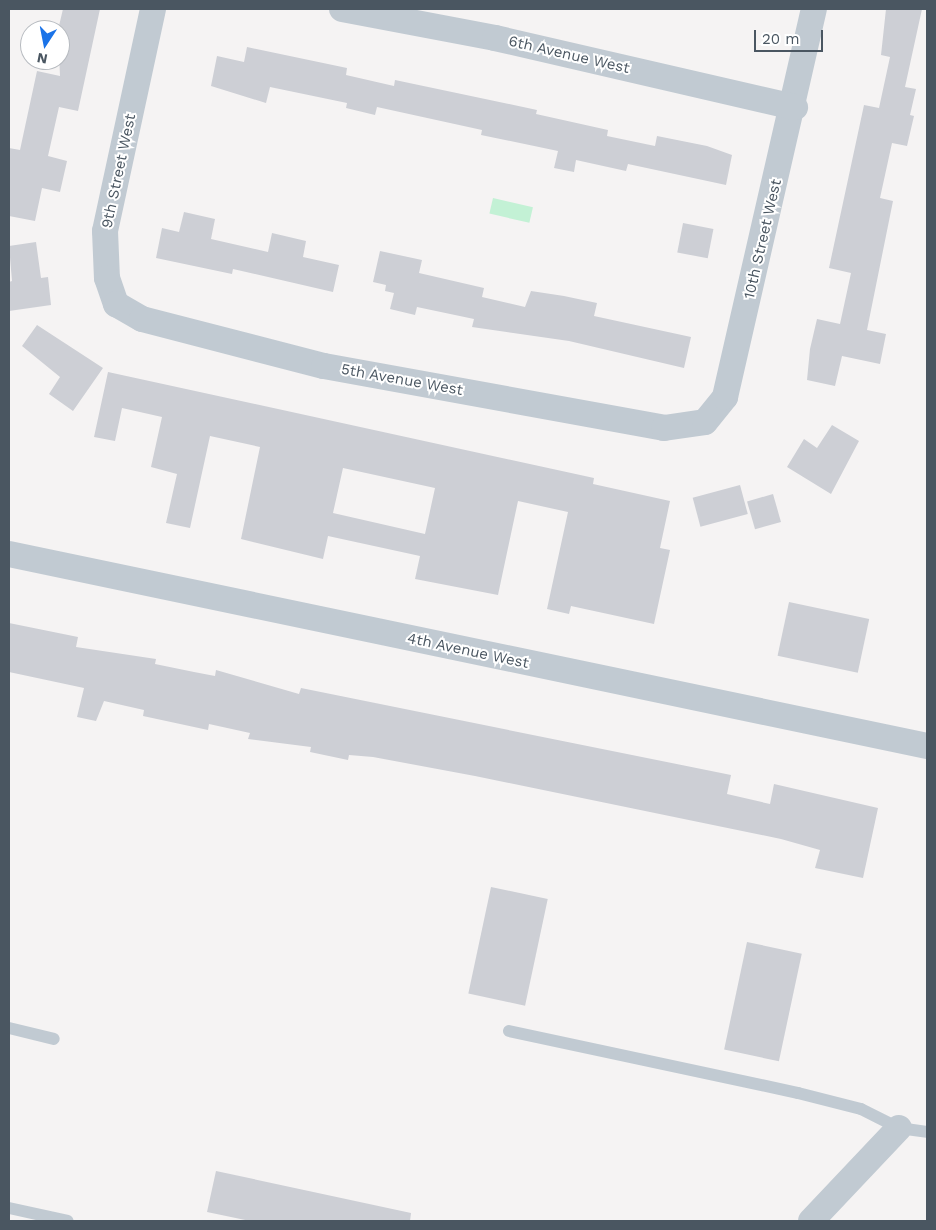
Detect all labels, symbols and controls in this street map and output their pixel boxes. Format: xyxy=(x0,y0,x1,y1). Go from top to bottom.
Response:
north arrow xyxy=(20,20,70,70)
scale bar xyxy=(756,20,825,52)
text: 20 m xyxy=(762,30,800,48)
street label: 6th Avenue West xyxy=(506,32,632,78)
text: N xyxy=(36,50,49,68)
street label: 9th Street West xyxy=(98,112,140,230)
street label: 10th Street West xyxy=(740,177,786,301)
street label: 5th Avenue West xyxy=(339,360,465,400)
street label: 4th Avenue West xyxy=(405,629,531,673)

